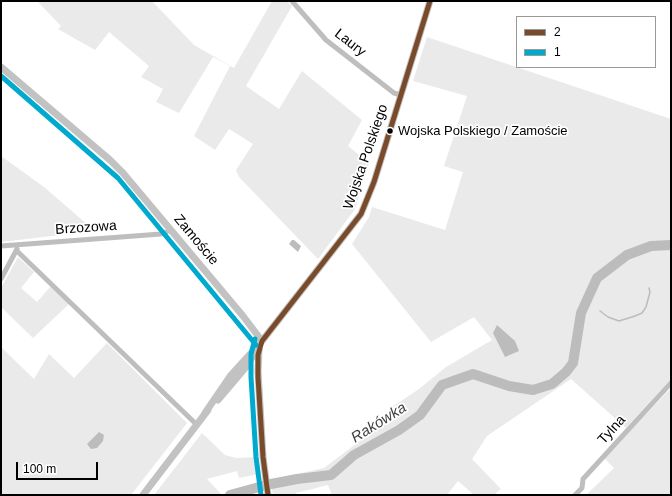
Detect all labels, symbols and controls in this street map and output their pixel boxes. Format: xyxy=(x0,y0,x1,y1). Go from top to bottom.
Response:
legend xyxy=(516,16,656,68)
text: 2 xyxy=(554,25,561,39)
street label: Laury xyxy=(331,26,369,60)
text: 1 xyxy=(554,45,561,59)
street label: Wojska Polskiego xyxy=(340,102,392,212)
place label: Wojska Polskiego / Zamoście xyxy=(398,123,568,139)
marker: Wojska Polskiego / Zamoście xyxy=(385,126,395,136)
street label: Zamoście xyxy=(170,211,222,269)
street label: Brzozowa xyxy=(55,217,117,239)
water label: Rakówka xyxy=(348,399,410,447)
street label: Tylna xyxy=(595,412,629,448)
scale bar xyxy=(18,454,100,480)
text: 100 m xyxy=(23,462,56,476)

